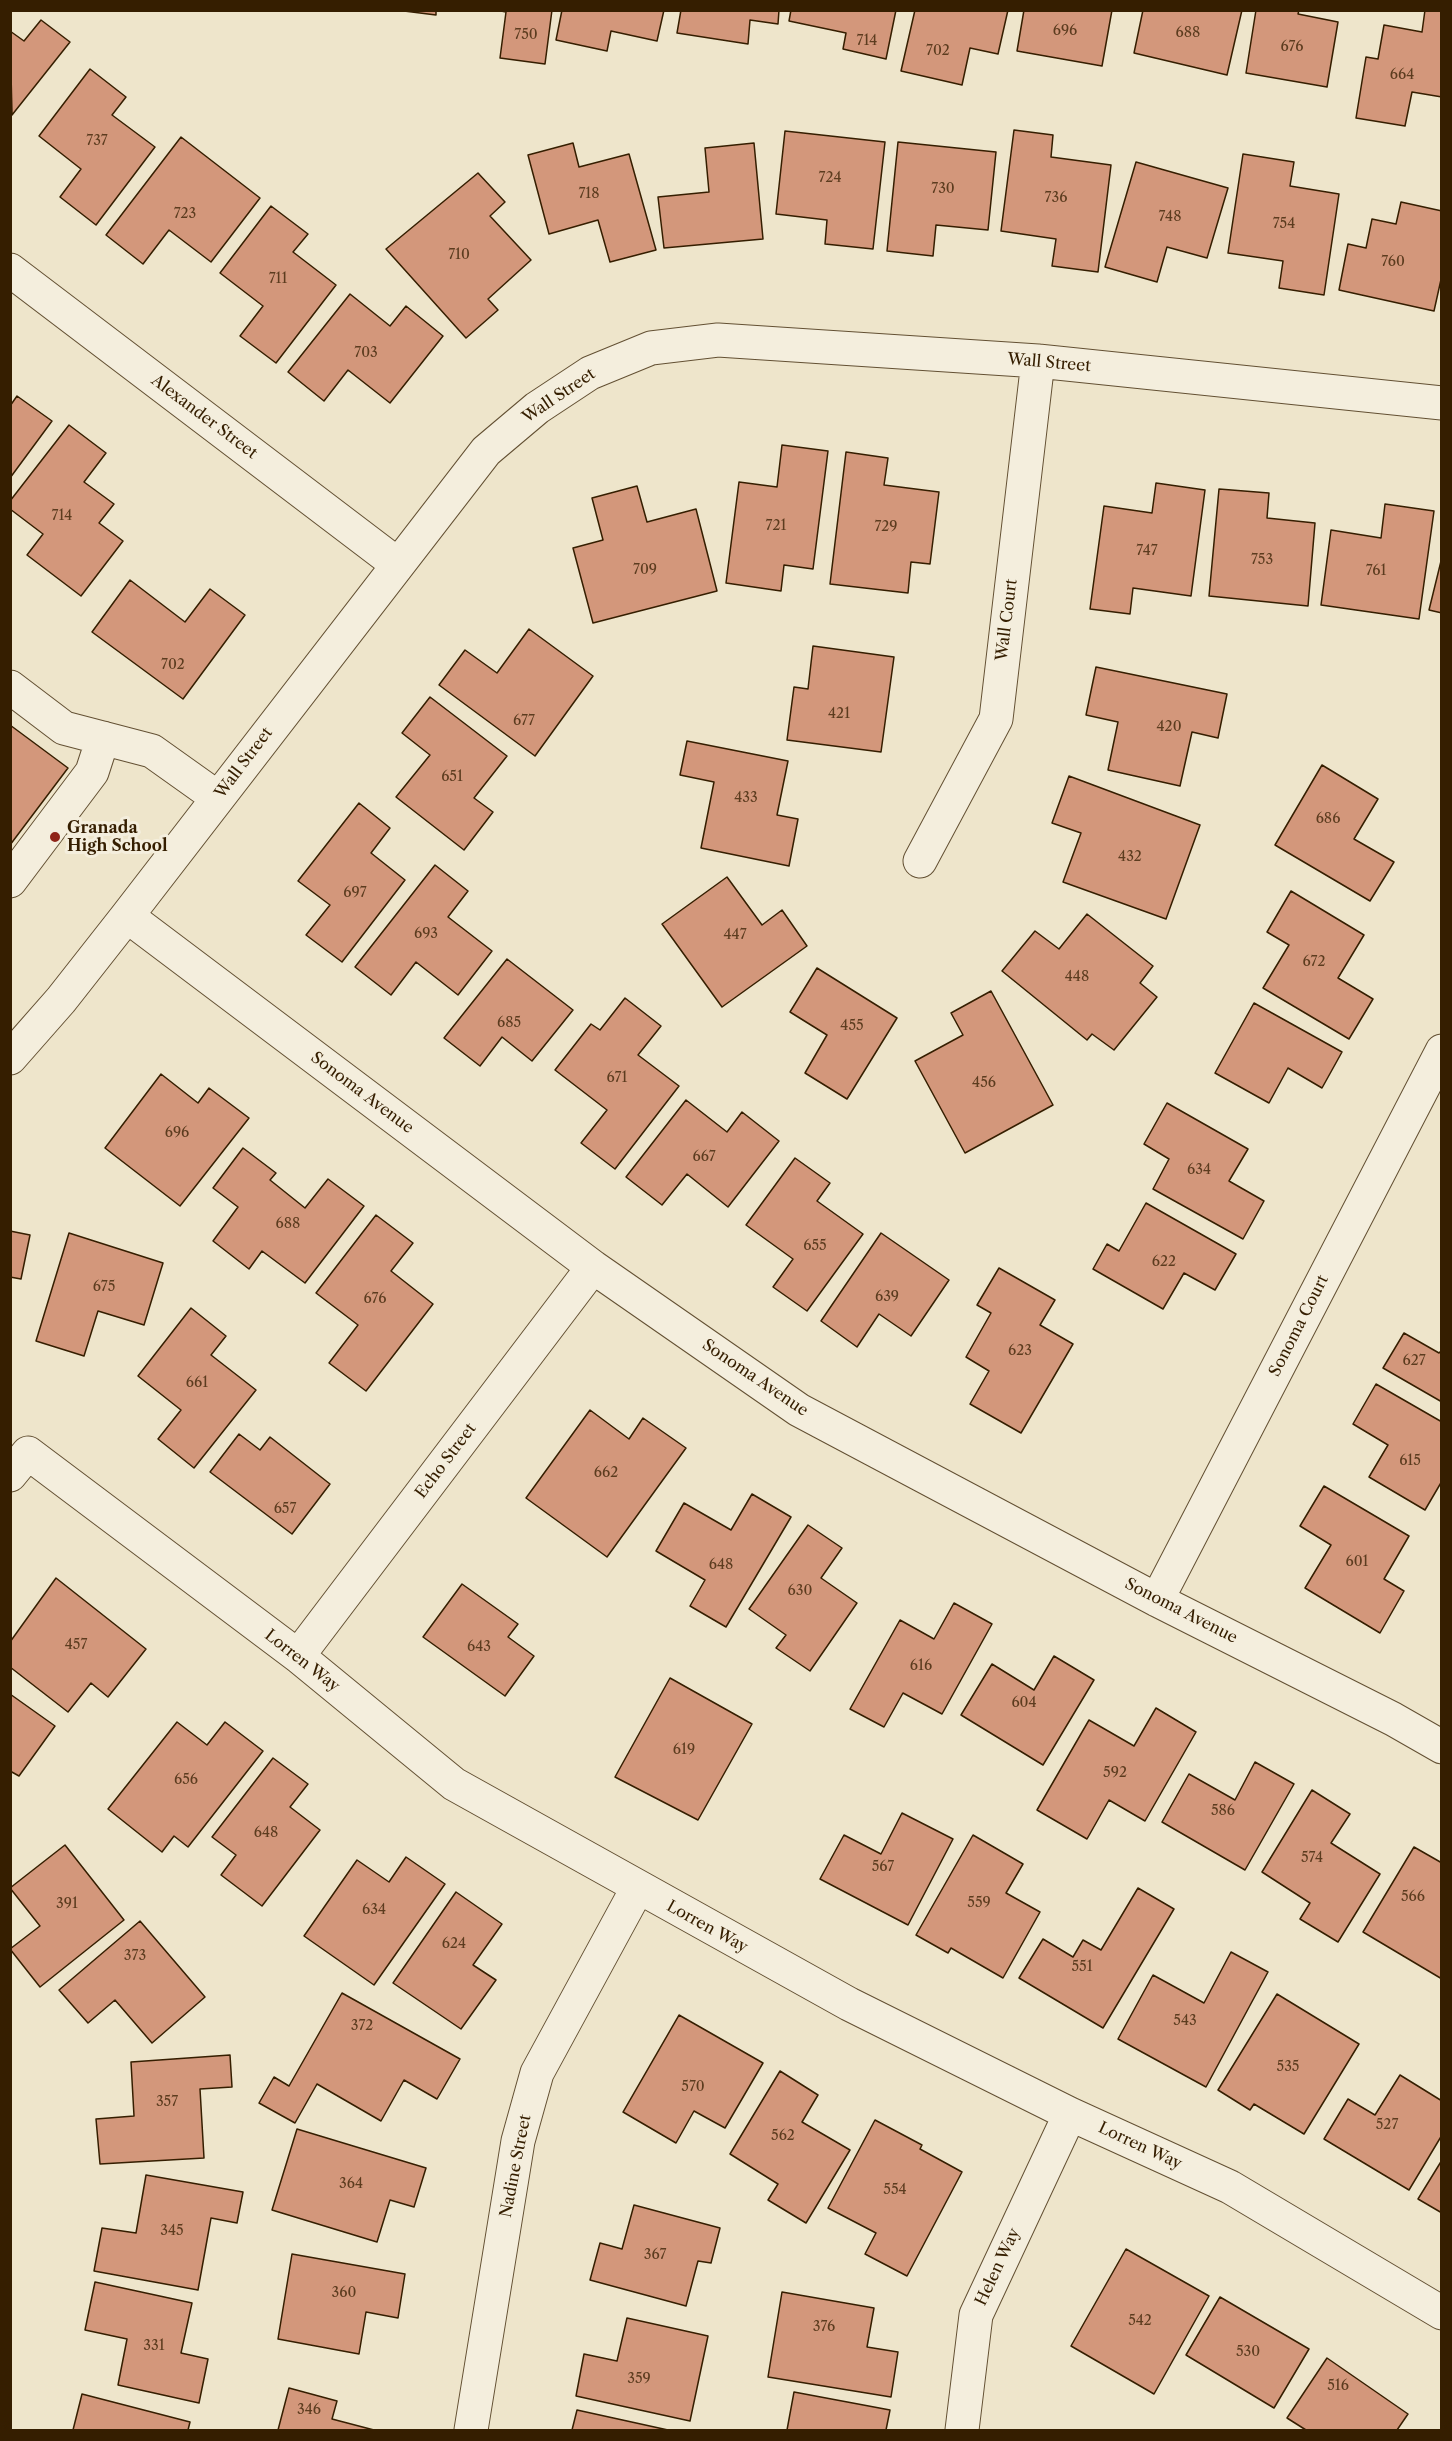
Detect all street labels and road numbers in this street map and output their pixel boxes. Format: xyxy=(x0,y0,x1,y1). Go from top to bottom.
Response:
street label: Wall Street xyxy=(1006,350,1092,376)
street label: Wall Street xyxy=(519,365,599,427)
street label: Alexander Street xyxy=(147,371,261,463)
street label: Wall Court xyxy=(992,578,1022,662)
street label: Wall Street xyxy=(211,724,277,802)
street label: Sonoma Avenue xyxy=(307,1048,417,1138)
street label: Sonoma Court xyxy=(1265,1272,1333,1380)
street label: Sonoma Avenue xyxy=(698,1335,812,1421)
street label: Echo Street xyxy=(412,1420,480,1502)
street label: Sonoma Avenue xyxy=(1122,1574,1240,1648)
street label: Lorren Way xyxy=(261,1626,343,1696)
street label: Lorren Way xyxy=(663,1897,751,1957)
street label: Nadine Street xyxy=(497,2113,535,2219)
street label: Lorren Way xyxy=(1095,2118,1185,2174)
street label: Helen Way xyxy=(972,2225,1024,2309)

